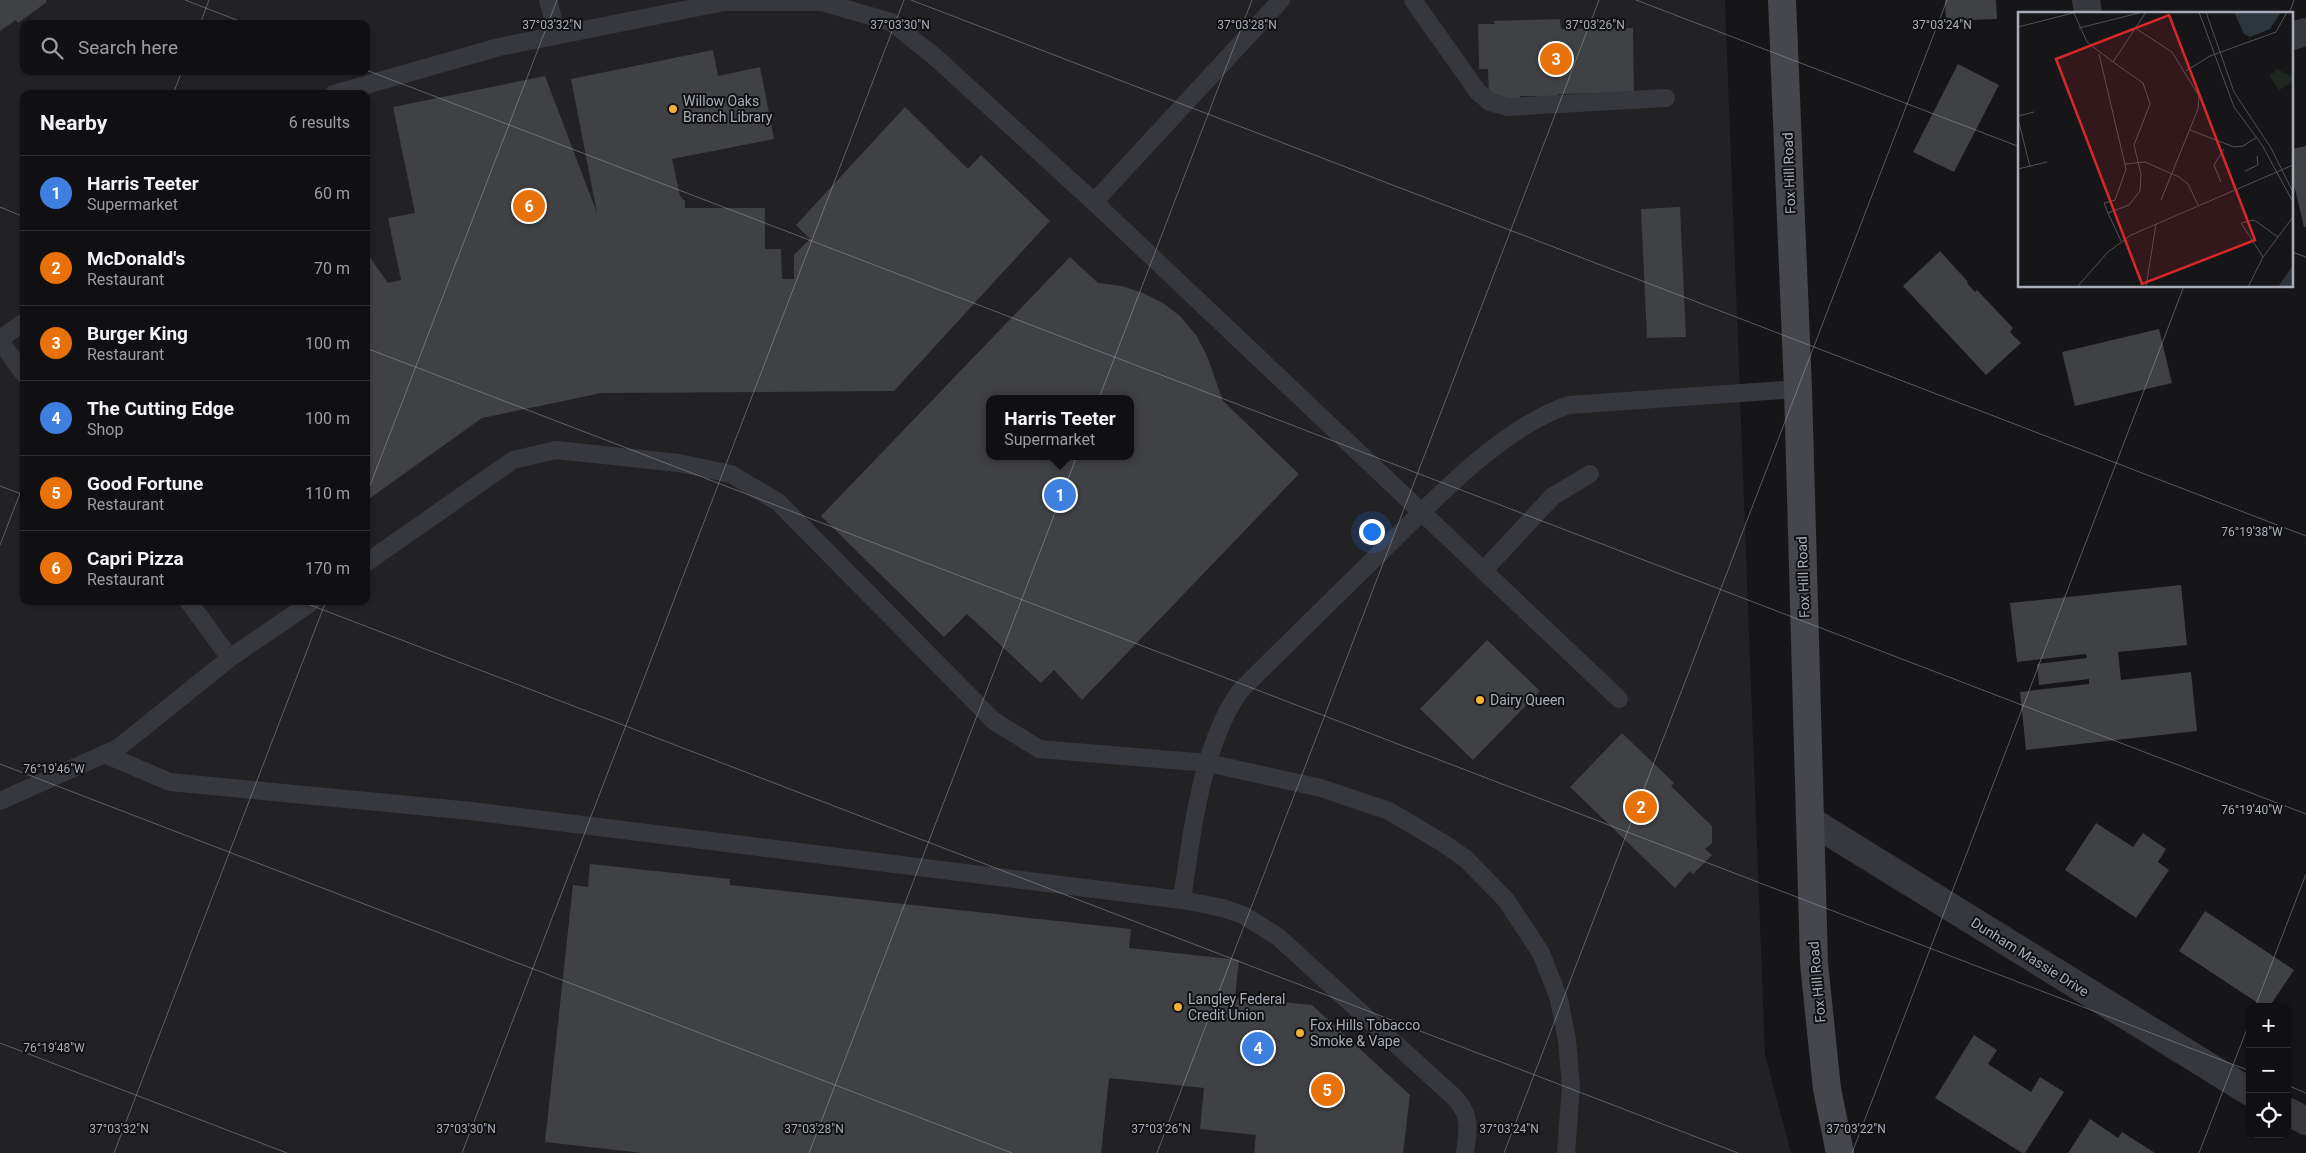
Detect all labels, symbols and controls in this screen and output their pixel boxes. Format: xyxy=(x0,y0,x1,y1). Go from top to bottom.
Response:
inset map xyxy=(2018,12,2294,288)
text: 37°03'32"N xyxy=(522,18,582,32)
text: 37°03'30"N xyxy=(870,18,930,32)
text: 37°03'28"N xyxy=(1217,18,1277,32)
text: 37°03'26"N xyxy=(1565,18,1625,32)
text: 37°03'24"N xyxy=(1912,18,1972,32)
search box xyxy=(20,20,370,75)
icon: search xyxy=(38,34,66,62)
text: Search here xyxy=(78,36,178,59)
pin: 3 xyxy=(1540,40,1572,78)
place label: Willow Oaks Branch Library xyxy=(683,93,773,125)
marker: Willow Oaks Branch Library xyxy=(667,103,679,115)
text: Nearby xyxy=(40,111,107,135)
text: 6 results xyxy=(289,113,350,132)
street label: Fox Hill Road xyxy=(1780,132,1798,214)
text: Harris Teeter xyxy=(87,172,199,195)
text: 1 xyxy=(51,184,61,203)
text: 60 m xyxy=(314,184,350,203)
pin: 6 xyxy=(513,187,545,225)
text: Supermarket xyxy=(87,195,178,214)
text: McDonald's xyxy=(87,247,185,270)
text: 2 xyxy=(51,259,61,278)
text: 70 m xyxy=(314,259,350,278)
text: Restaurant xyxy=(87,270,164,289)
text: Burger King xyxy=(87,322,188,345)
text: 3 xyxy=(51,334,61,353)
text: 100 m xyxy=(305,334,350,353)
text: Restaurant xyxy=(87,345,164,364)
popup xyxy=(986,395,1134,460)
text: The Cutting Edge xyxy=(87,397,234,420)
text: Harris Teeter xyxy=(1004,407,1116,430)
text: 4 xyxy=(51,409,61,428)
text: 100 m xyxy=(305,409,350,428)
text: Shop xyxy=(87,420,123,439)
text: Supermarket xyxy=(1004,430,1095,449)
text: Good Fortune xyxy=(87,472,203,495)
pin: 1 xyxy=(1044,476,1076,514)
text: 5 xyxy=(51,484,61,503)
text: 110 m xyxy=(305,484,350,503)
text: Restaurant xyxy=(87,495,164,514)
your location xyxy=(1359,519,1385,545)
text: 76°19'38"W xyxy=(2221,525,2283,539)
street label: Fox Hill Road xyxy=(1794,536,1812,618)
text: Capri Pizza xyxy=(87,547,184,570)
text: 6 xyxy=(51,559,61,578)
text: 170 m xyxy=(305,559,350,578)
text: Restaurant xyxy=(87,570,164,589)
place label: Dairy Queen xyxy=(1490,692,1565,708)
marker: Dairy Queen xyxy=(1474,694,1486,706)
text: 76°19'46"W xyxy=(23,762,85,776)
pin: 2 xyxy=(1625,788,1657,826)
text: 76°19'40"W xyxy=(2221,803,2283,817)
street label: Dunham Massie Drive xyxy=(1968,914,2092,1000)
street label: Fox Hill Road xyxy=(1805,941,1829,1023)
place label: Langley Federal Credit Union xyxy=(1188,991,1285,1023)
marker: Langley Federal Credit Union xyxy=(1172,1001,1184,1013)
map controls xyxy=(2246,1003,2291,1138)
button: + xyxy=(2246,1003,2291,1048)
place label: Fox Hills Tobacco Smoke & Vape xyxy=(1310,1017,1420,1049)
marker: Fox Hills Tobacco Smoke & Vape xyxy=(1294,1027,1306,1039)
pin: 4 xyxy=(1242,1029,1274,1067)
text: 76°19'48"W xyxy=(23,1041,85,1055)
button: − xyxy=(2246,1048,2291,1093)
pin: 5 xyxy=(1311,1071,1343,1109)
button: locate xyxy=(2246,1093,2291,1138)
text: 37°03'32"N xyxy=(89,1122,149,1136)
text: 37°03'30"N xyxy=(436,1122,496,1136)
text: 37°03'28"N xyxy=(784,1122,844,1136)
text: 37°03'26"N xyxy=(1131,1122,1191,1136)
text: 37°03'24"N xyxy=(1479,1122,1539,1136)
text: 37°03'22"N xyxy=(1826,1122,1886,1136)

